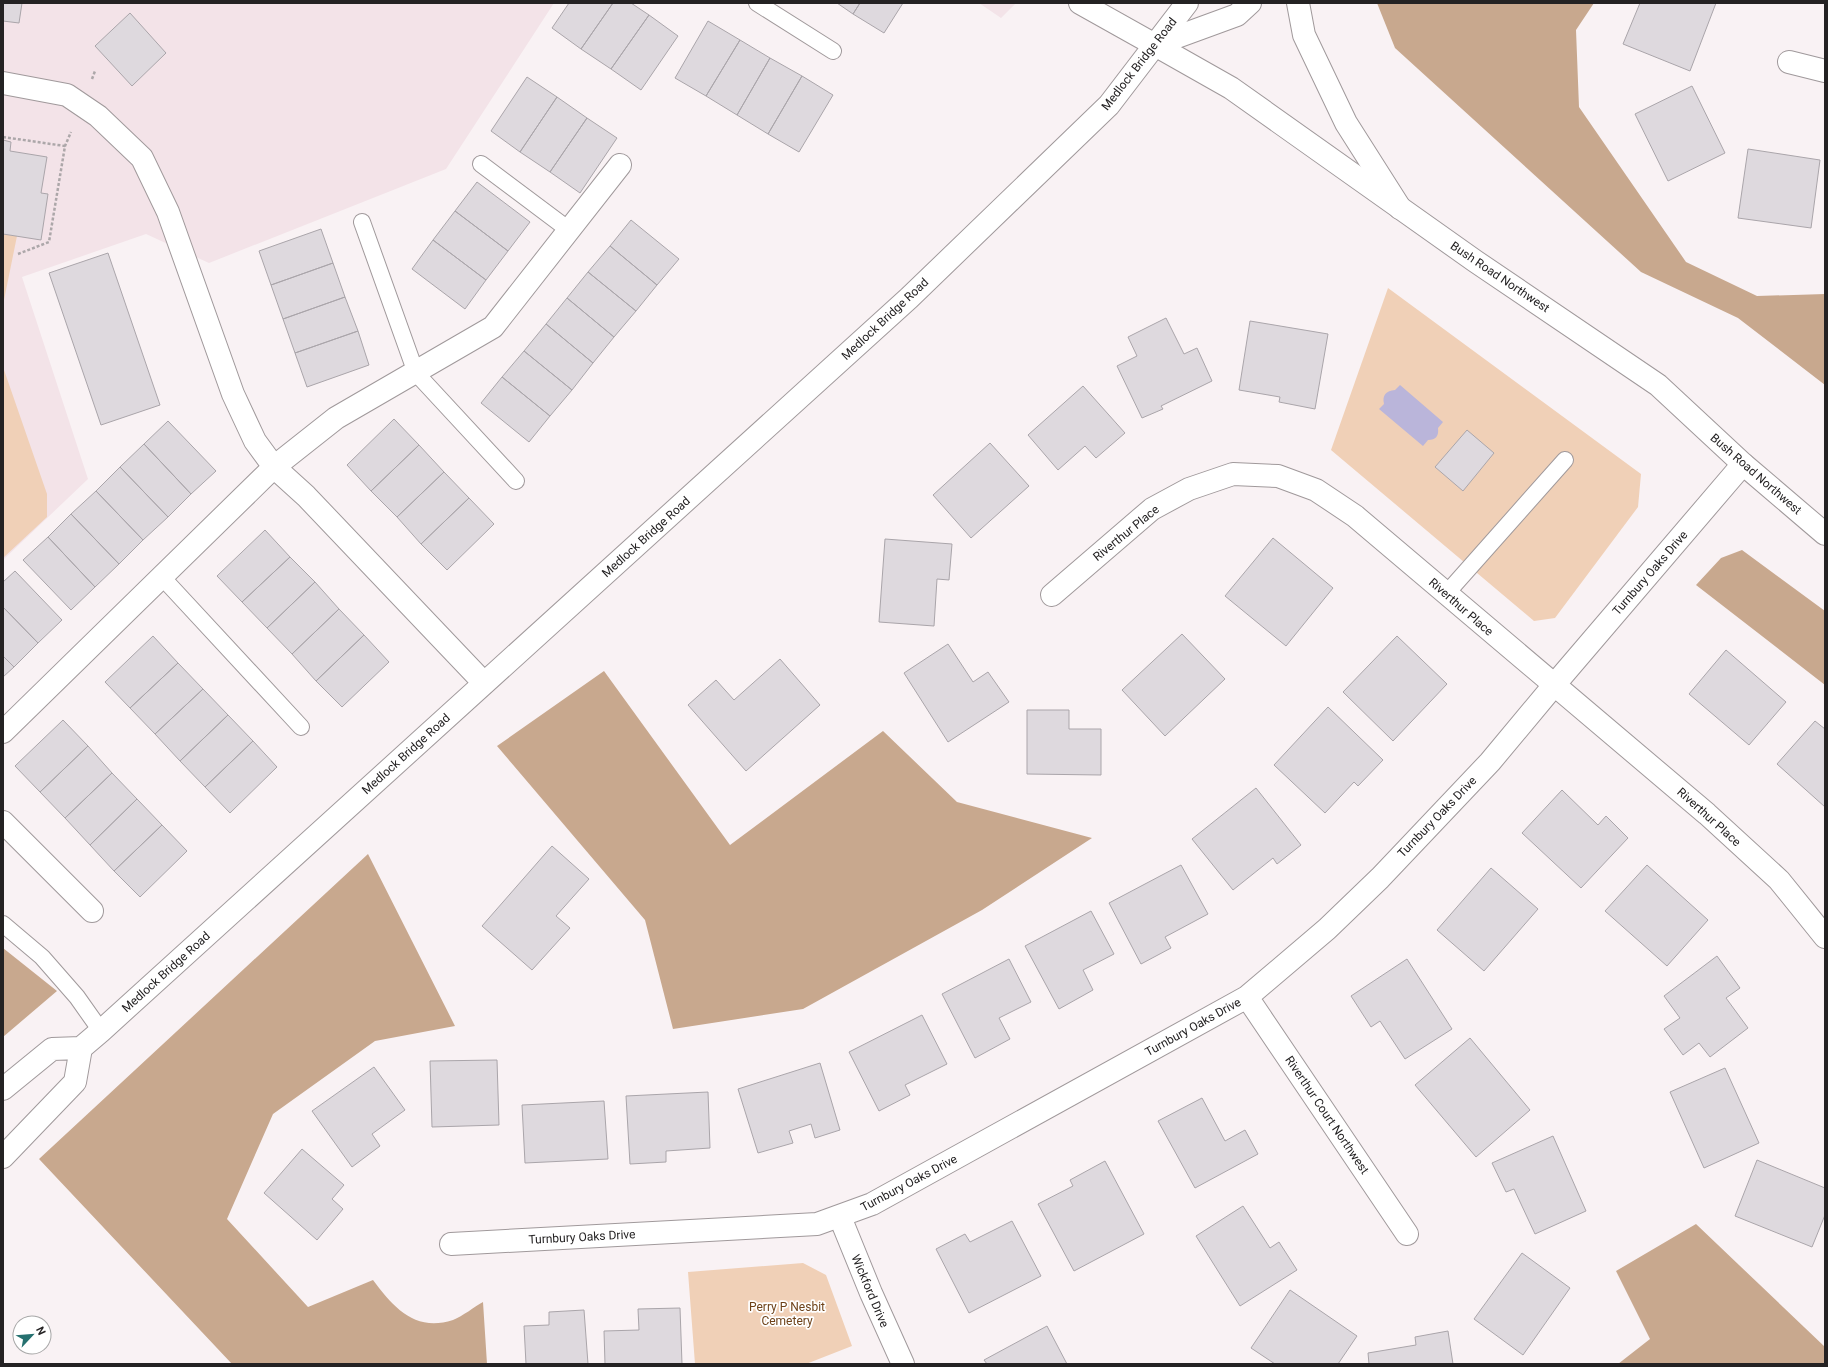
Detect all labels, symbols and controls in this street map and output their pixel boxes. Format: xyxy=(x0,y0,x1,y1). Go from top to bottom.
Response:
street label: Medlock Bridge Road xyxy=(1099,15,1179,113)
street label: Bush Road Northwest xyxy=(1448,239,1552,315)
street label: Medlock Bridge Road xyxy=(839,275,931,363)
street label: Bush Road Northwest xyxy=(1708,431,1804,517)
street label: Medlock Bridge Road xyxy=(599,494,693,580)
street label: Riverthur Place xyxy=(1090,502,1162,564)
street label: Turnbury Oaks Drive xyxy=(1610,528,1690,618)
street label: Riverthur Place xyxy=(1426,575,1496,639)
street label: Medlock Bridge Road xyxy=(359,711,453,797)
street label: Turnbury Oaks Drive xyxy=(1395,774,1479,860)
street label: Riverthur Place xyxy=(1674,785,1744,849)
street label: Medlock Bridge Road xyxy=(119,929,213,1015)
street label: Turnbury Oaks Drive xyxy=(1143,995,1243,1059)
street label: Riverthur Court Northwest xyxy=(1282,1053,1372,1177)
street label: Turnbury Oaks Drive xyxy=(858,1152,960,1214)
street label: Turnbury Oaks Drive xyxy=(528,1227,636,1247)
street label: Wickford Drive xyxy=(848,1253,892,1329)
park label: Perry P Nesbit Cemetery xyxy=(749,1300,825,1328)
north arrow xyxy=(12,1315,52,1355)
text: N xyxy=(33,1324,48,1337)

